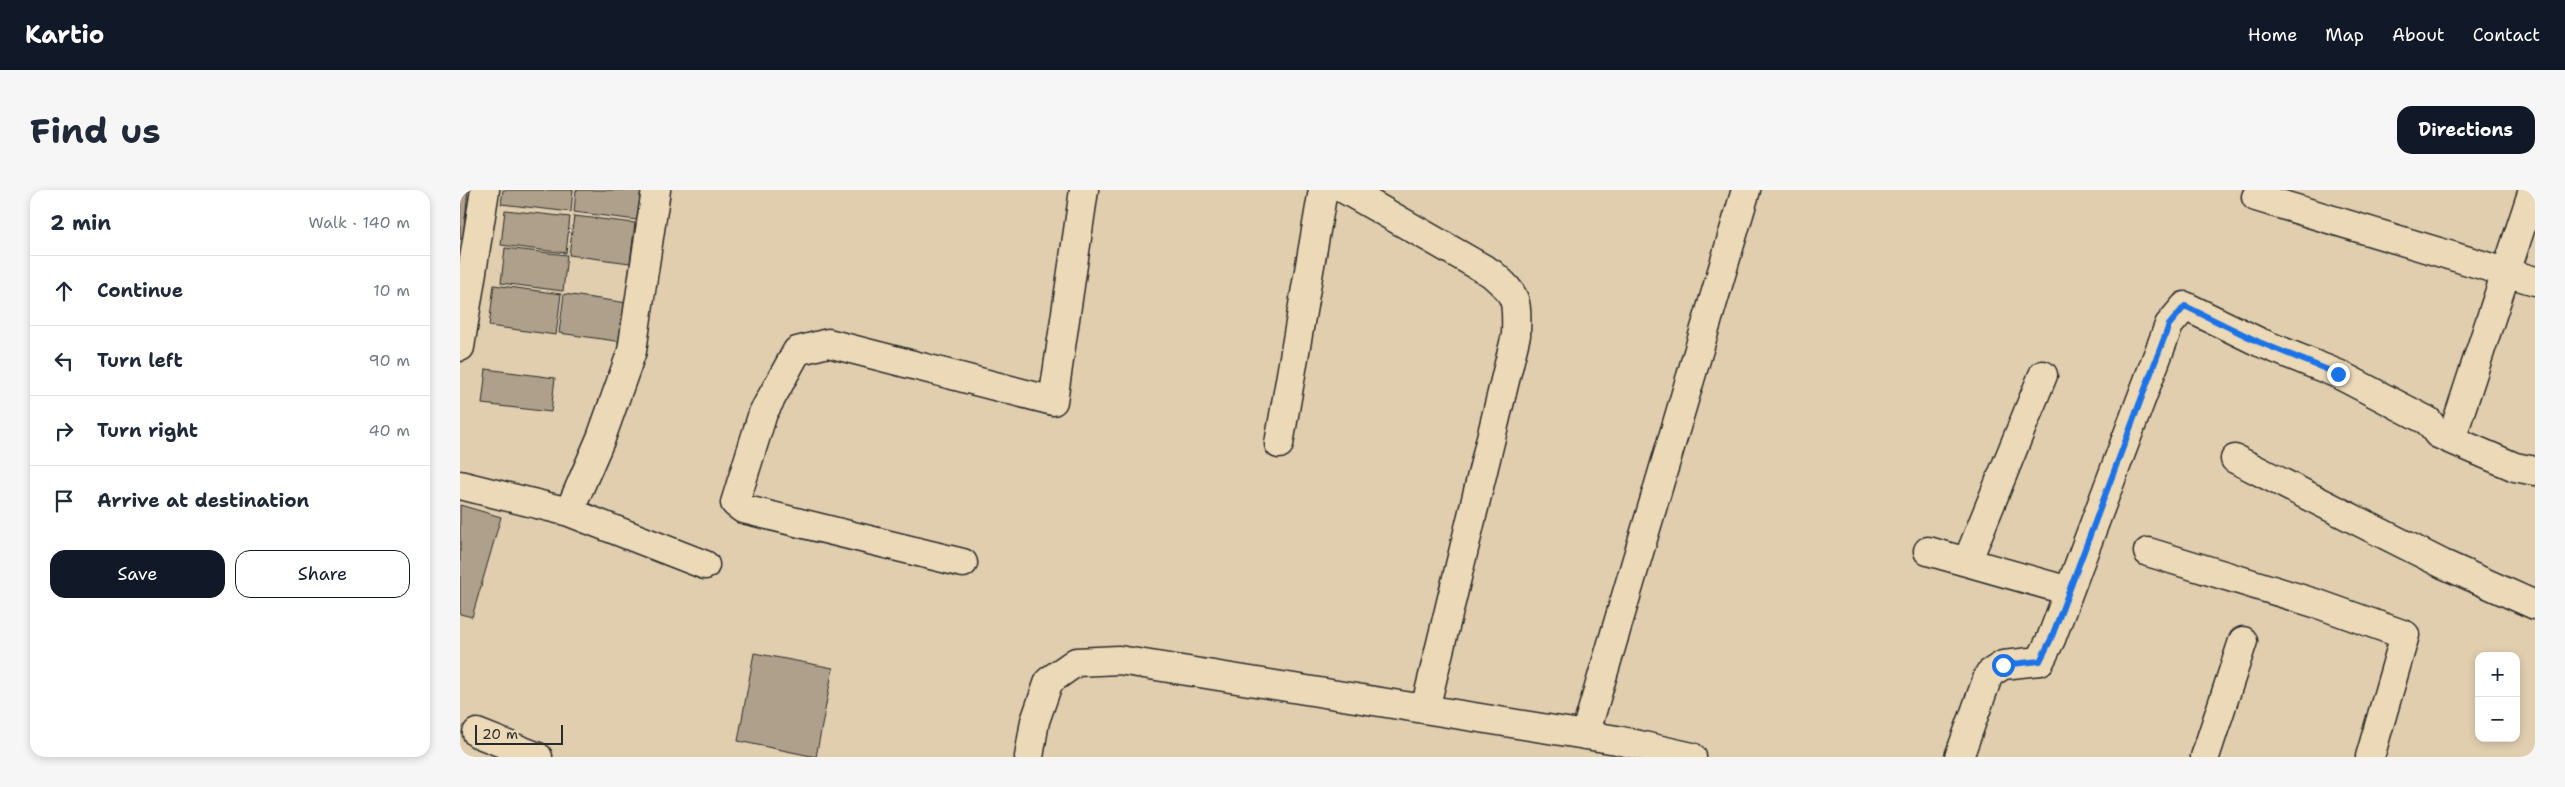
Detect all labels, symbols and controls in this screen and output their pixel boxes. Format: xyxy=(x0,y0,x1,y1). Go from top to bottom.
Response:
text: Kartio xyxy=(25,19,104,51)
text: Home xyxy=(2248,23,2297,47)
text: Map xyxy=(2325,23,2364,47)
text: About xyxy=(2392,23,2445,47)
text: Contact xyxy=(2473,23,2540,47)
button: Directions xyxy=(2397,106,2535,154)
text: Find us xyxy=(30,107,161,154)
text: 2 min xyxy=(50,209,111,237)
text: Walk · 140 m xyxy=(308,212,410,233)
icon: ahead xyxy=(50,277,78,305)
text: Continue xyxy=(97,278,183,303)
text: 10 m xyxy=(373,280,410,301)
icon: left xyxy=(50,347,78,375)
text: Turn left xyxy=(97,348,183,373)
text: 90 m xyxy=(369,350,410,371)
route end xyxy=(2327,363,2350,386)
icon: right xyxy=(50,417,78,445)
text: Turn right xyxy=(97,418,198,443)
text: 40 m xyxy=(368,420,410,441)
icon: arrive xyxy=(50,487,78,515)
text: Arrive at destination xyxy=(97,488,309,513)
button: Save xyxy=(50,550,225,598)
button: Share xyxy=(235,550,410,598)
map controls xyxy=(2475,652,2520,742)
button: + xyxy=(2475,652,2520,697)
route start xyxy=(1992,654,2015,677)
button: − xyxy=(2475,697,2520,742)
scale bar xyxy=(475,722,562,745)
text: 20 m xyxy=(482,725,518,743)

